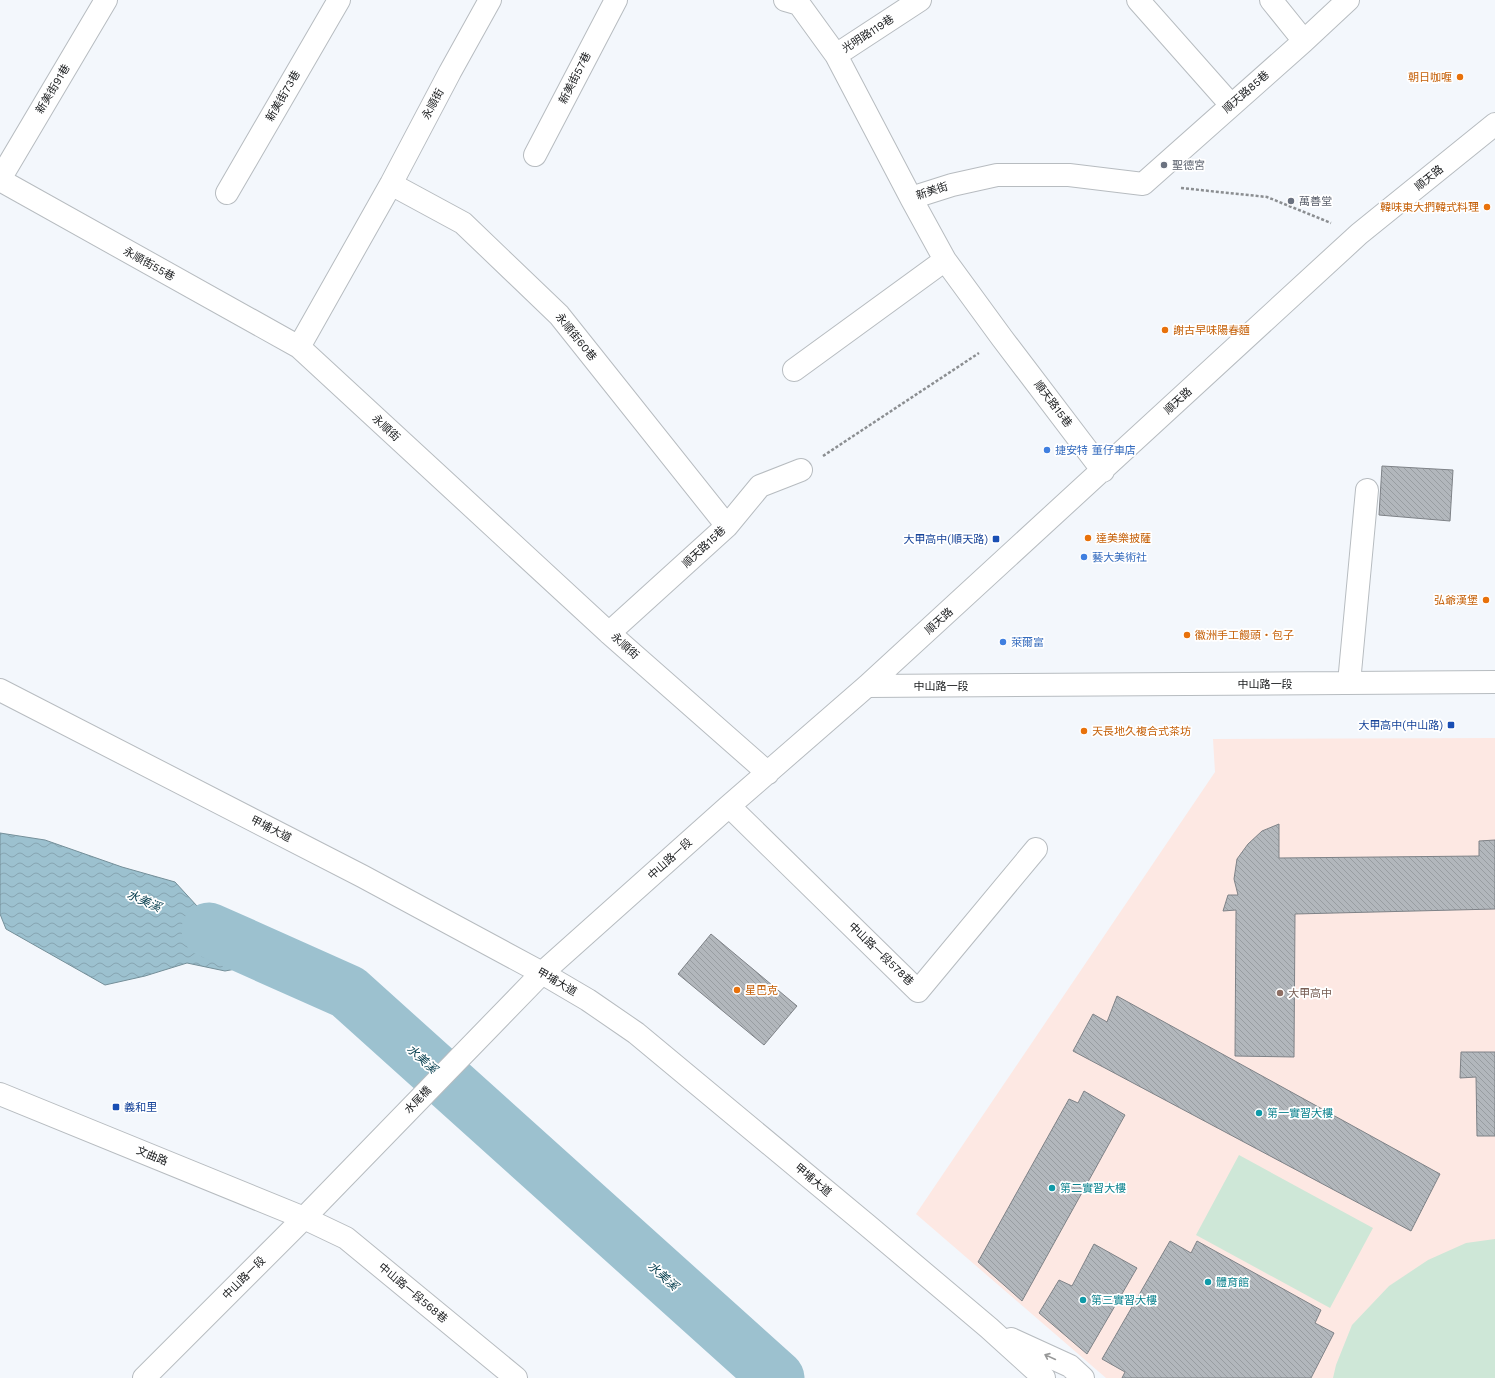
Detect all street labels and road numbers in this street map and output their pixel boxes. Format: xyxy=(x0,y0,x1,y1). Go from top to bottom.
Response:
street label: 光明路119巷 xyxy=(840,12,896,56)
street label: 新美街57巷 xyxy=(556,50,594,106)
street label: 新美街91巷 xyxy=(33,62,73,116)
street label: 新美街73巷 xyxy=(263,68,303,124)
street label: 順天路85巷 xyxy=(1220,68,1272,116)
street label: 永順街 xyxy=(420,86,446,122)
street label: 順天路 xyxy=(1412,163,1446,193)
street label: 新美街 xyxy=(914,180,950,202)
street label: 永順街55巷 xyxy=(121,245,177,283)
street label: 永順街60巷 xyxy=(553,311,599,363)
street label: 順天路15巷 xyxy=(1031,378,1075,430)
street label: 順天路 xyxy=(1161,385,1195,417)
street label: 永順街 xyxy=(369,412,403,444)
street label: 順天路15巷 xyxy=(680,524,728,570)
street label: 順天路 xyxy=(922,605,956,637)
street label: 永順街 xyxy=(608,630,642,662)
street label: 中山路一段 xyxy=(1238,678,1293,691)
street label: 中山路一段 xyxy=(914,680,969,693)
street label: 甲埔大道 xyxy=(248,813,294,845)
street label: 中山路一段 xyxy=(645,836,695,882)
street label: 中山路一段578巷 xyxy=(846,920,916,988)
street label: 甲埔大道 xyxy=(535,965,579,999)
street label: 水尾橋 xyxy=(402,1084,434,1116)
street label: 文曲路 xyxy=(134,1144,170,1168)
street label: 甲埔大道 xyxy=(792,1161,834,1199)
street label: 中山路一段 xyxy=(220,1254,268,1302)
street label: 中山路一段568巷 xyxy=(376,1260,450,1326)

